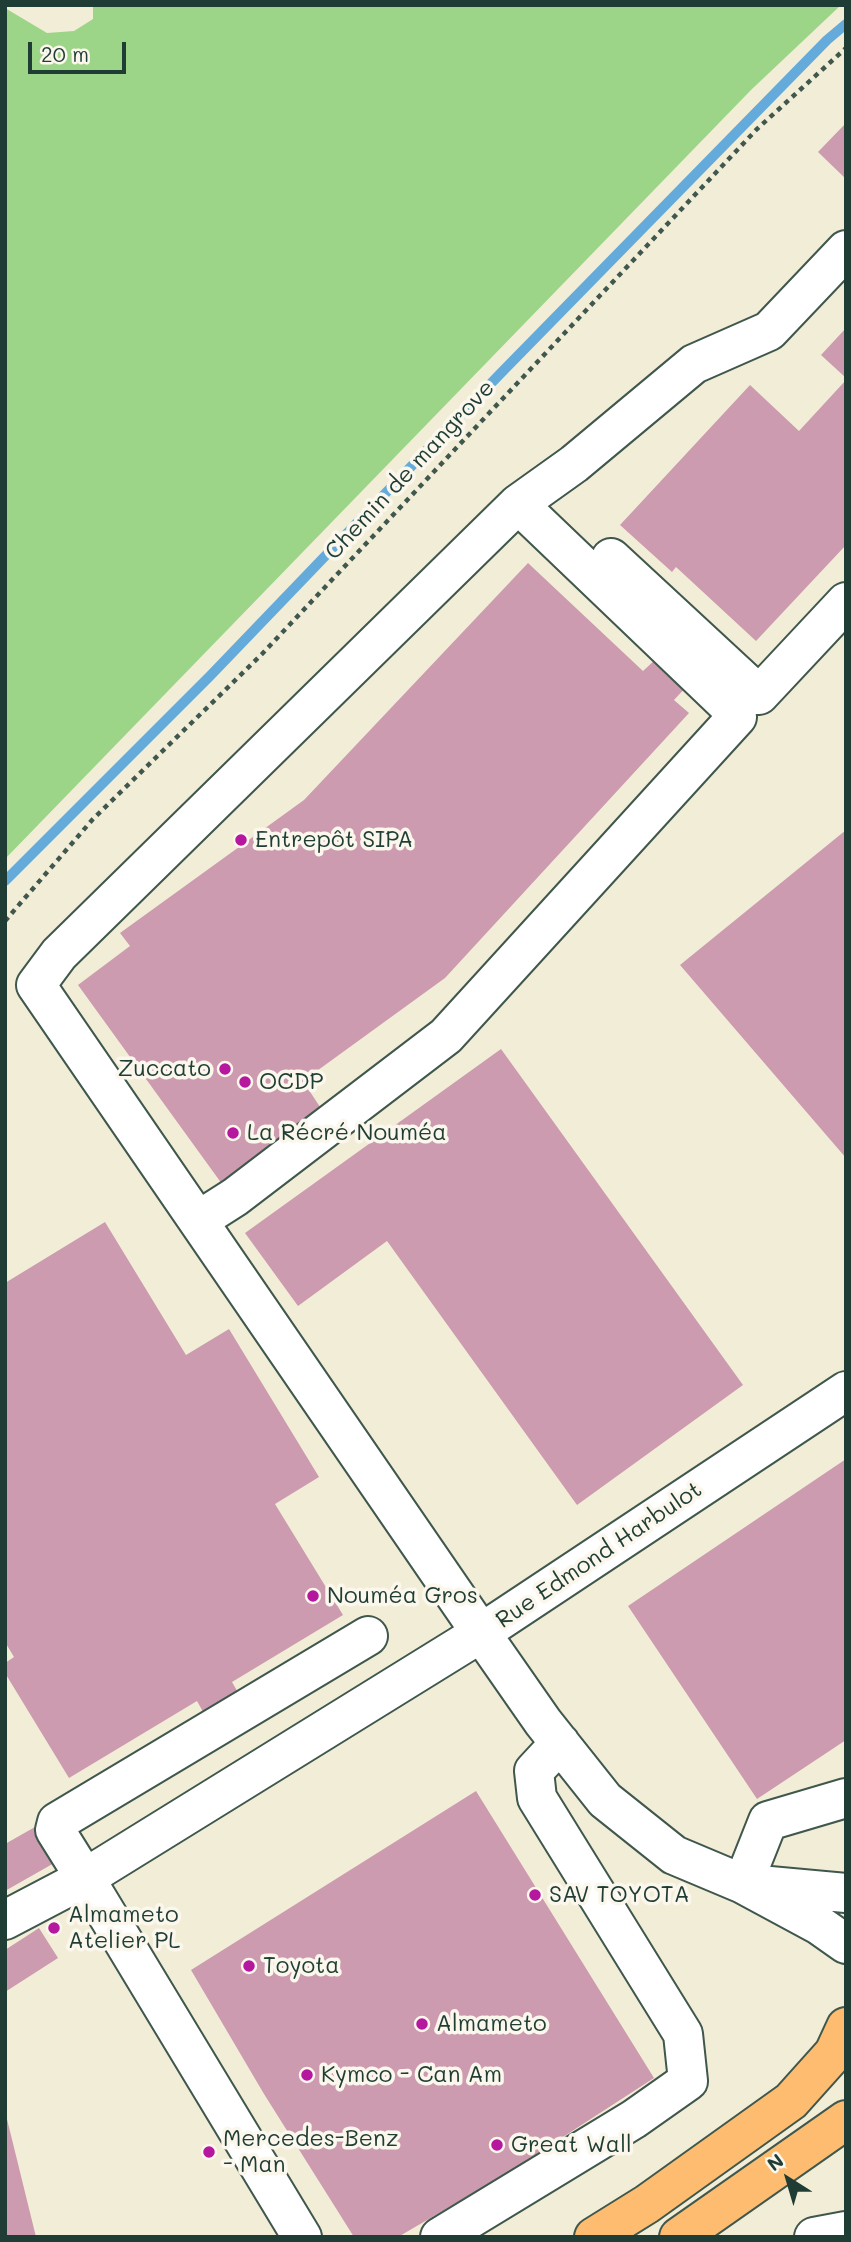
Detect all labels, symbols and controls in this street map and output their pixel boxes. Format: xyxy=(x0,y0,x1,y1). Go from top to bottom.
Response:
scale bar xyxy=(32,28,130,72)
text: 20 m xyxy=(41,40,89,67)
street label: Chemin de mangrove xyxy=(320,374,500,566)
place label: Entrepôt SIPA xyxy=(255,826,413,854)
marker: Entrepôt SIPA xyxy=(233,832,249,848)
place label: Zuccato xyxy=(118,1055,211,1083)
marker: Zuccato xyxy=(217,1061,233,1077)
place label: OCDP xyxy=(259,1068,323,1096)
marker: OCDP xyxy=(237,1074,253,1090)
place label: La Récré Nouméa xyxy=(247,1119,447,1147)
marker: La Récré Nouméa xyxy=(225,1125,241,1141)
street label: Rue Edmond Harbulot xyxy=(491,1476,707,1634)
place label: Nouméa Gros xyxy=(327,1582,478,1610)
marker: Nouméa Gros xyxy=(305,1588,321,1604)
place label: SAV TOYOTA xyxy=(549,1881,690,1909)
marker: SAV TOYOTA xyxy=(527,1887,543,1903)
place label: Almameto Atelier PL xyxy=(68,1901,180,1955)
marker: Almameto Atelier PL xyxy=(46,1920,62,1936)
place label: Toyota xyxy=(263,1952,340,1980)
marker: Toyota xyxy=(241,1958,257,1974)
place label: Almameto xyxy=(436,2010,547,2038)
marker: Almameto xyxy=(414,2016,430,2032)
place label: Kymco - Can Am xyxy=(321,2061,502,2089)
marker: Kymco - Can Am xyxy=(299,2067,315,2083)
place label: Mercedes-Benz - Man xyxy=(223,2125,399,2179)
place label: Great Wall xyxy=(511,2131,632,2159)
marker: Great Wall xyxy=(489,2137,505,2153)
marker: Mercedes-Benz - Man xyxy=(201,2144,217,2160)
north arrow xyxy=(753,2144,823,2214)
text: N xyxy=(762,2148,788,2176)

